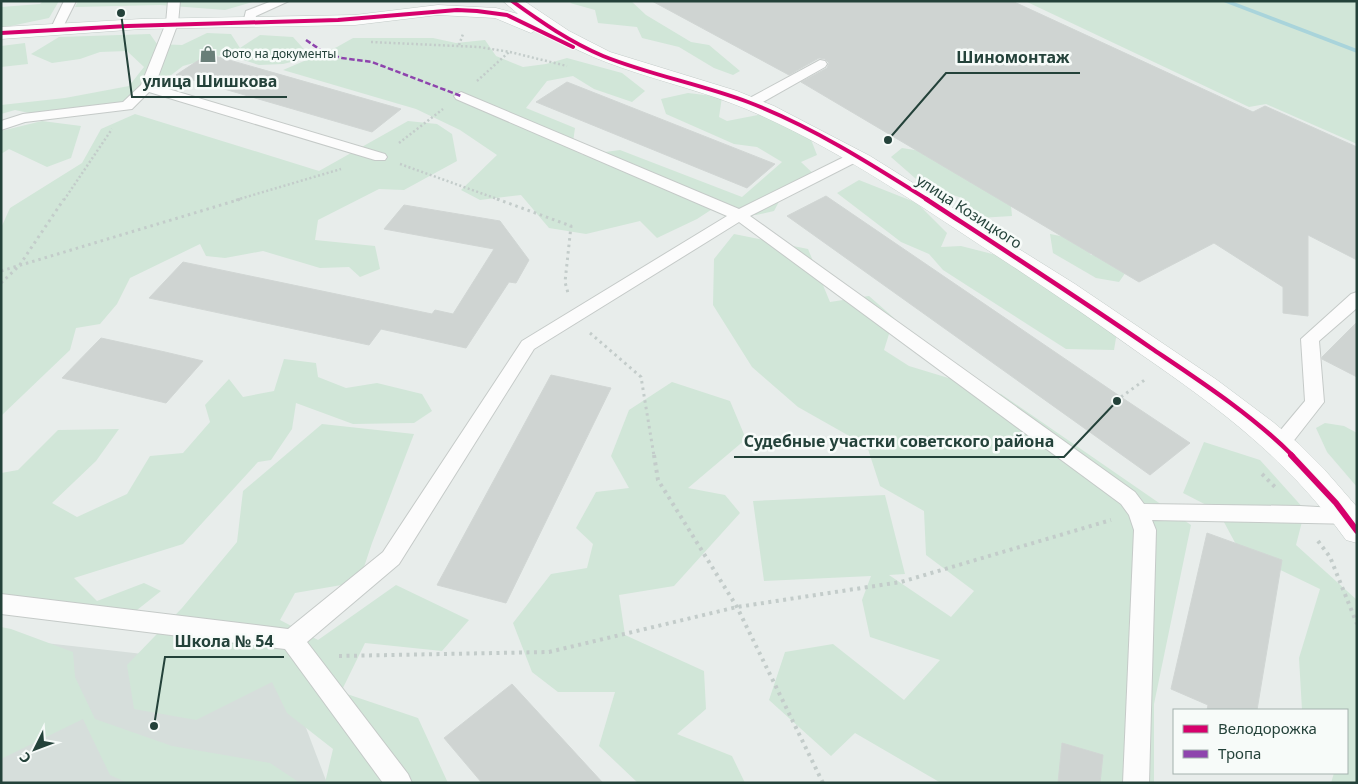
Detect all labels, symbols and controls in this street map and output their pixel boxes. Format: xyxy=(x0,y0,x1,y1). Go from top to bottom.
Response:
callout: Шиномонтаж xyxy=(946,42,1080,73)
shop icon: Фото на документы xyxy=(198,44,218,64)
place label: Фото на документы xyxy=(222,45,336,62)
text: Шиномонтаж xyxy=(956,46,1070,68)
callout: улица Шишкова xyxy=(132,66,287,97)
text: улица Шишкова xyxy=(142,70,277,92)
street label: улица Козицкого xyxy=(913,170,1026,253)
callout: Судебные участки советского района xyxy=(734,426,1064,457)
text: Судебные участки советского района xyxy=(744,430,1054,452)
callout: Школа № 54 xyxy=(165,626,284,657)
text: Школа № 54 xyxy=(174,630,274,652)
legend xyxy=(1173,709,1348,774)
text: Велодорожка xyxy=(1218,718,1317,738)
north arrow xyxy=(10,724,60,774)
text: Тропа xyxy=(1218,743,1261,763)
text: С xyxy=(15,748,35,768)

